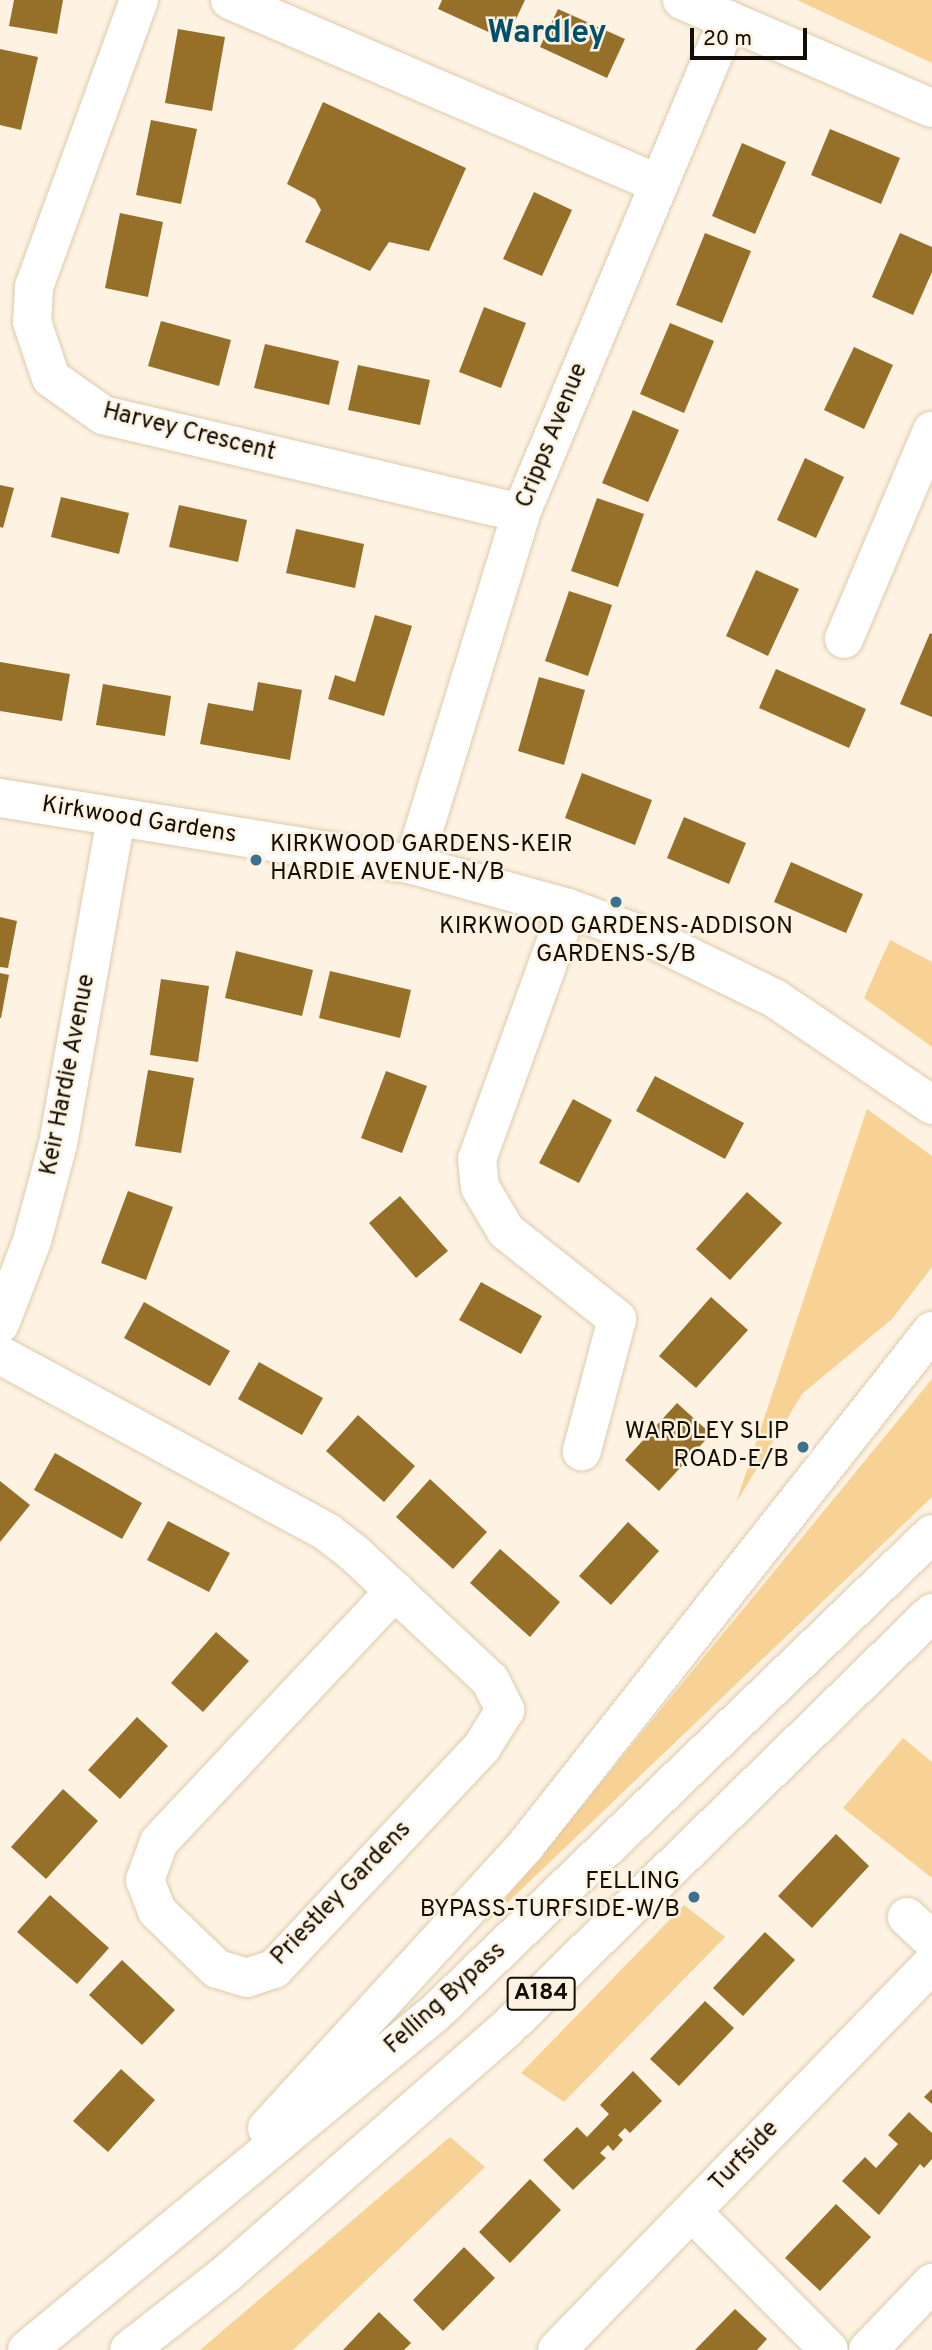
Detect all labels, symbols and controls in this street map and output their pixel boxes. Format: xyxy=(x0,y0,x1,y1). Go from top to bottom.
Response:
scale bar xyxy=(694,14,811,58)
district label: Wardley xyxy=(487,15,607,53)
text: 20 m xyxy=(703,26,752,53)
street label: Cripps Avenue xyxy=(511,359,595,513)
street label: Harvey Crescent xyxy=(100,398,278,468)
street label: Kirkwood Gardens xyxy=(40,791,238,851)
place label: KIRKWOOD GARDENS-KEIR HARDIE AVENUE-N/B xyxy=(270,832,573,888)
marker: KIRKWOOD GARDENS-KEIR HARDIE AVENUE-N/B xyxy=(248,852,264,868)
marker: KIRKWOOD GARDENS-ADDISON GARDENS-S/B xyxy=(608,894,624,910)
place label: KIRKWOOD GARDENS-ADDISON GARDENS-S/B xyxy=(439,914,793,970)
street label: Keir Hardie Avenue xyxy=(35,971,103,1179)
place label: WARDLEY SLIP ROAD-E/B xyxy=(624,1419,789,1475)
marker: WARDLEY SLIP ROAD-E/B xyxy=(795,1439,811,1455)
street label: Priestley Gardens xyxy=(266,1816,418,1972)
place label: FELLING BYPASS-TURFSIDE-W/B xyxy=(420,1869,680,1925)
marker: FELLING BYPASS-TURFSIDE-W/B xyxy=(686,1889,702,1905)
street label: Felling Bypass xyxy=(379,1937,513,2061)
road number: A184 xyxy=(506,1974,576,2013)
street label: Turfside xyxy=(704,2116,786,2198)

